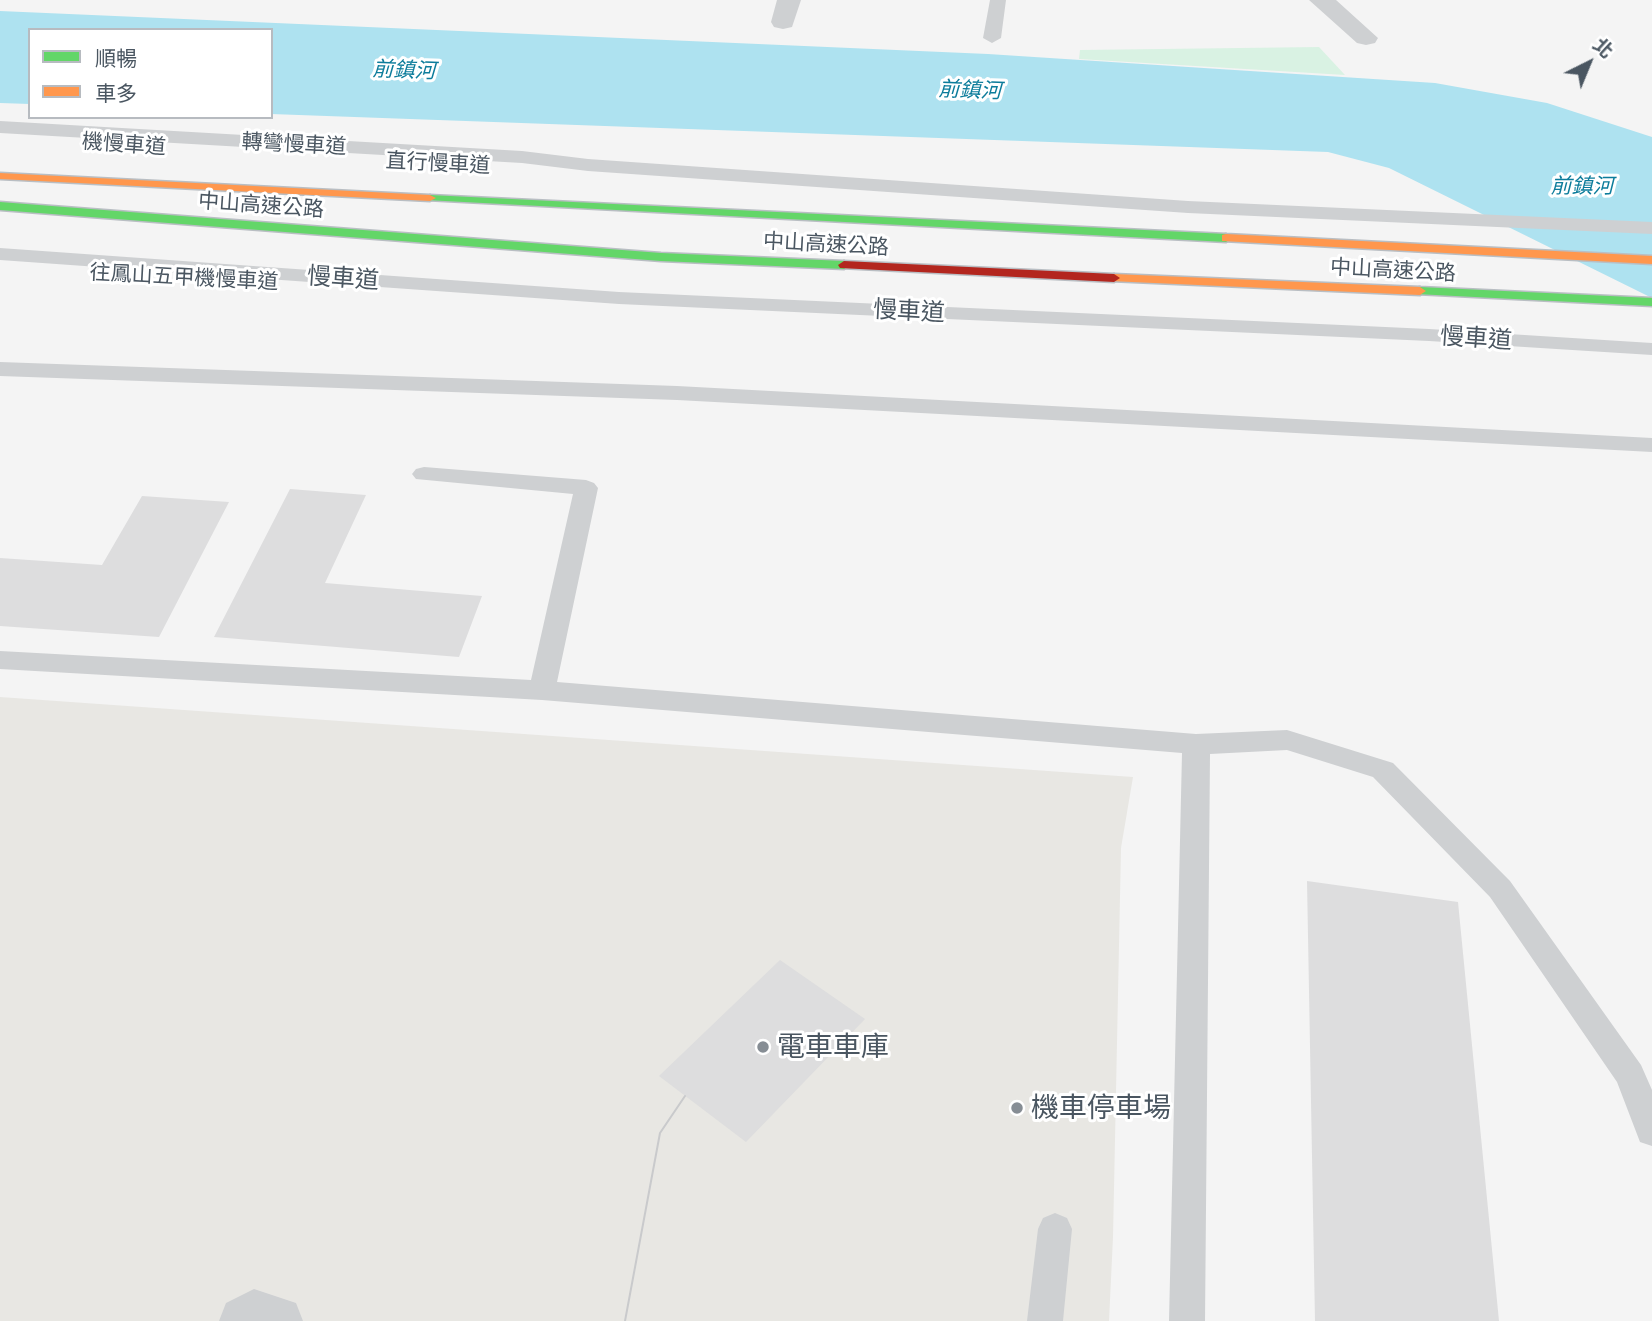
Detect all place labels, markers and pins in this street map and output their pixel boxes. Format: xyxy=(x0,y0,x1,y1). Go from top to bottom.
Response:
place label: 電車車庫 xyxy=(777,1030,889,1064)
marker: 電車車庫 xyxy=(755,1039,771,1055)
place label: 機車停車場 xyxy=(1031,1091,1171,1125)
marker: 機車停車場 xyxy=(1009,1100,1025,1116)

